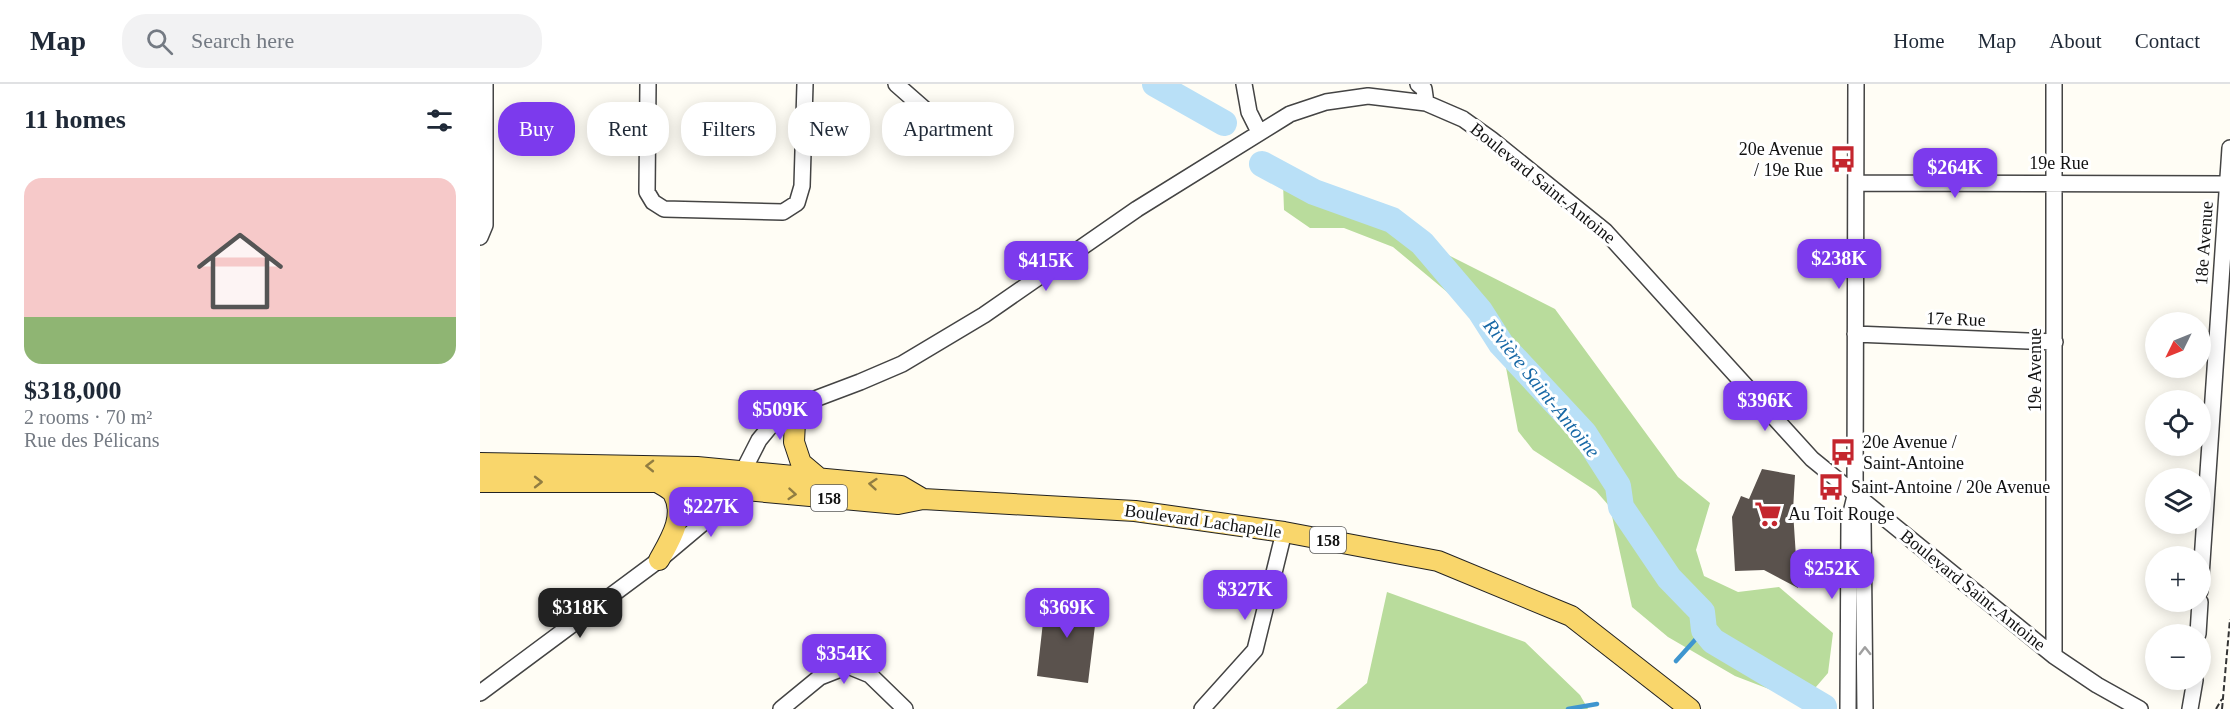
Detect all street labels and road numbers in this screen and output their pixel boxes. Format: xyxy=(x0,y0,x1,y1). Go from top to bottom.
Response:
street label: Boulevard Saint-Antoine xyxy=(1467,118,1619,248)
street label: 19e Rue xyxy=(2029,153,2089,173)
street label: 18e Avenue xyxy=(2191,200,2217,286)
street label: 17e Rue xyxy=(1926,308,1986,330)
street label: 19e Avenue xyxy=(2025,328,2045,412)
road number: 158 xyxy=(811,485,847,511)
street label: Boulevard Lachapelle xyxy=(1123,500,1283,542)
street label: Boulevard Saint-Antoine xyxy=(1897,525,2049,655)
road number: 158 xyxy=(1310,527,1346,553)

